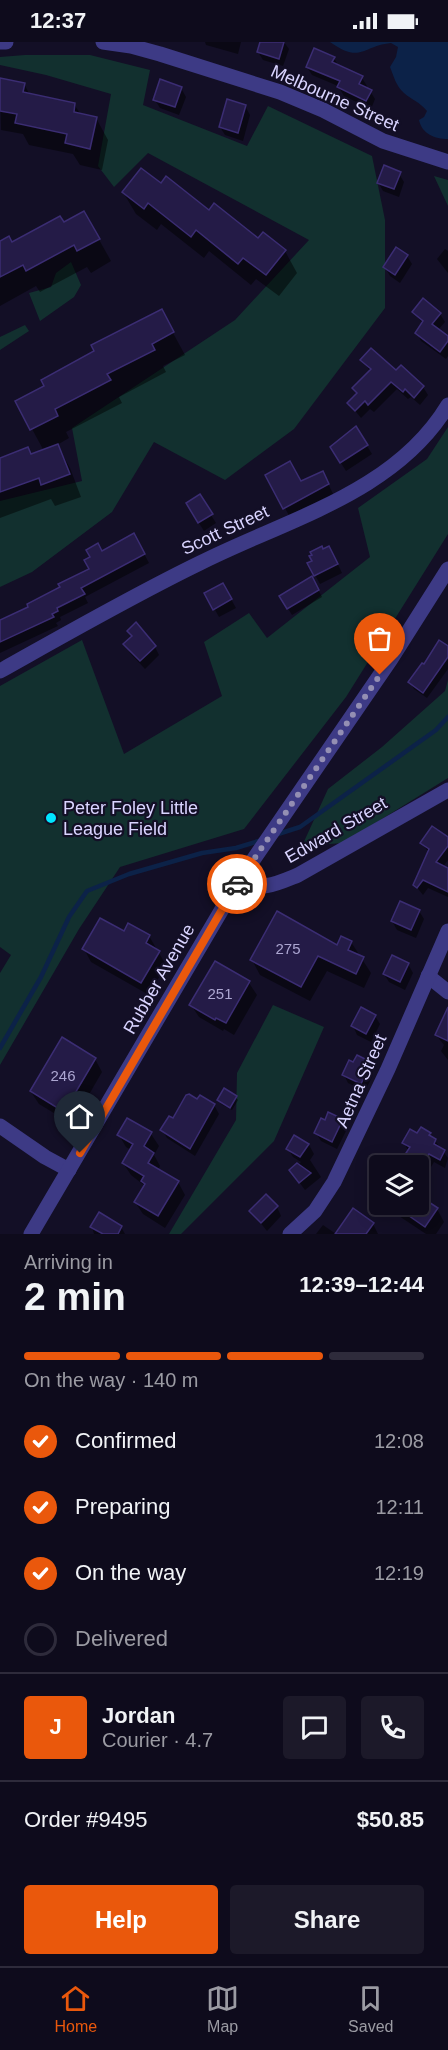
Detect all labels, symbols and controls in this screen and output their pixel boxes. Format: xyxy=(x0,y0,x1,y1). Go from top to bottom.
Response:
text: 12:37 xyxy=(30,8,86,33)
street label: Melbourne Street xyxy=(268,61,402,135)
street label: Scott Street xyxy=(178,501,272,559)
pin xyxy=(354,613,405,675)
icon: bag xyxy=(363,622,396,655)
street label: Edward Street xyxy=(282,793,390,867)
place label: Peter Foley Little League Field xyxy=(63,798,198,839)
marker: Peter Foley Little League Field xyxy=(44,811,58,825)
courier xyxy=(207,854,267,914)
icon: car xyxy=(221,868,254,901)
street label: Rubber Avenue xyxy=(119,920,199,1038)
house number: 275 xyxy=(275,940,301,957)
house number: 251 xyxy=(207,985,233,1002)
street label: Aetna Street xyxy=(332,1031,390,1131)
house number: 246 xyxy=(50,1067,76,1084)
pin xyxy=(54,1091,105,1153)
icon: home xyxy=(63,1100,96,1133)
map controls xyxy=(369,1155,429,1215)
button: layers xyxy=(369,1155,429,1215)
text: Arriving in xyxy=(24,1251,113,1273)
text: 12:39–12:44 xyxy=(299,1272,424,1297)
text: 2 min xyxy=(24,1275,126,1318)
text: On the way · 140 m xyxy=(24,1369,199,1391)
icon: check xyxy=(24,1425,57,1458)
text: Confirmed xyxy=(75,1428,176,1453)
text: 12:08 xyxy=(374,1430,424,1452)
icon: check xyxy=(24,1491,57,1524)
text: Preparing xyxy=(75,1494,170,1519)
text: 12:11 xyxy=(375,1496,424,1518)
icon: check xyxy=(24,1557,57,1590)
text: On the way xyxy=(75,1560,186,1585)
text: 12:19 xyxy=(374,1562,424,1584)
text: Delivered xyxy=(75,1626,168,1651)
button: chat xyxy=(283,1696,346,1759)
button: phone xyxy=(361,1696,424,1759)
text: Jordan xyxy=(102,1703,175,1728)
text: J xyxy=(49,1714,62,1739)
text: Courier · 4.7 xyxy=(102,1729,213,1751)
text: Order #9495 xyxy=(24,1807,148,1832)
text: $50.85 xyxy=(357,1807,424,1832)
button: Help xyxy=(24,1885,218,1954)
button: Share xyxy=(230,1885,424,1954)
tab: Home xyxy=(54,1982,97,2036)
tab: Map xyxy=(206,1982,239,2036)
tab: Saved xyxy=(348,1982,393,2036)

